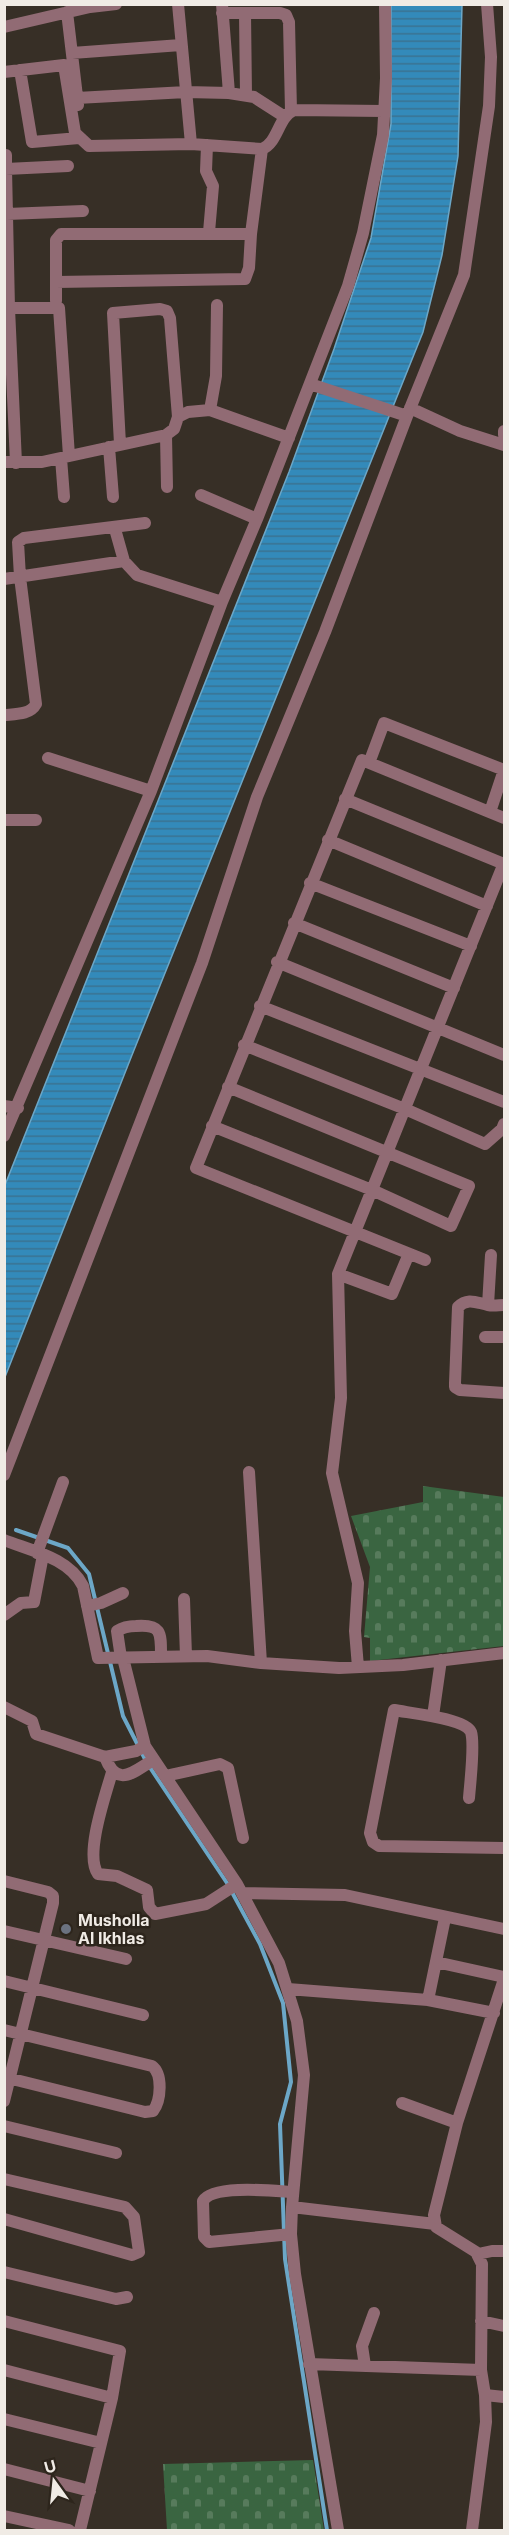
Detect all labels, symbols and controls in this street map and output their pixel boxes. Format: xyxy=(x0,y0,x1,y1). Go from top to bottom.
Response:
place label: Musholla Al Ikhlas xyxy=(78,1910,150,1948)
marker: Musholla Al Ikhlas xyxy=(59,1922,73,1936)
north arrow xyxy=(24,2451,84,2511)
text: U xyxy=(42,2455,58,2478)

